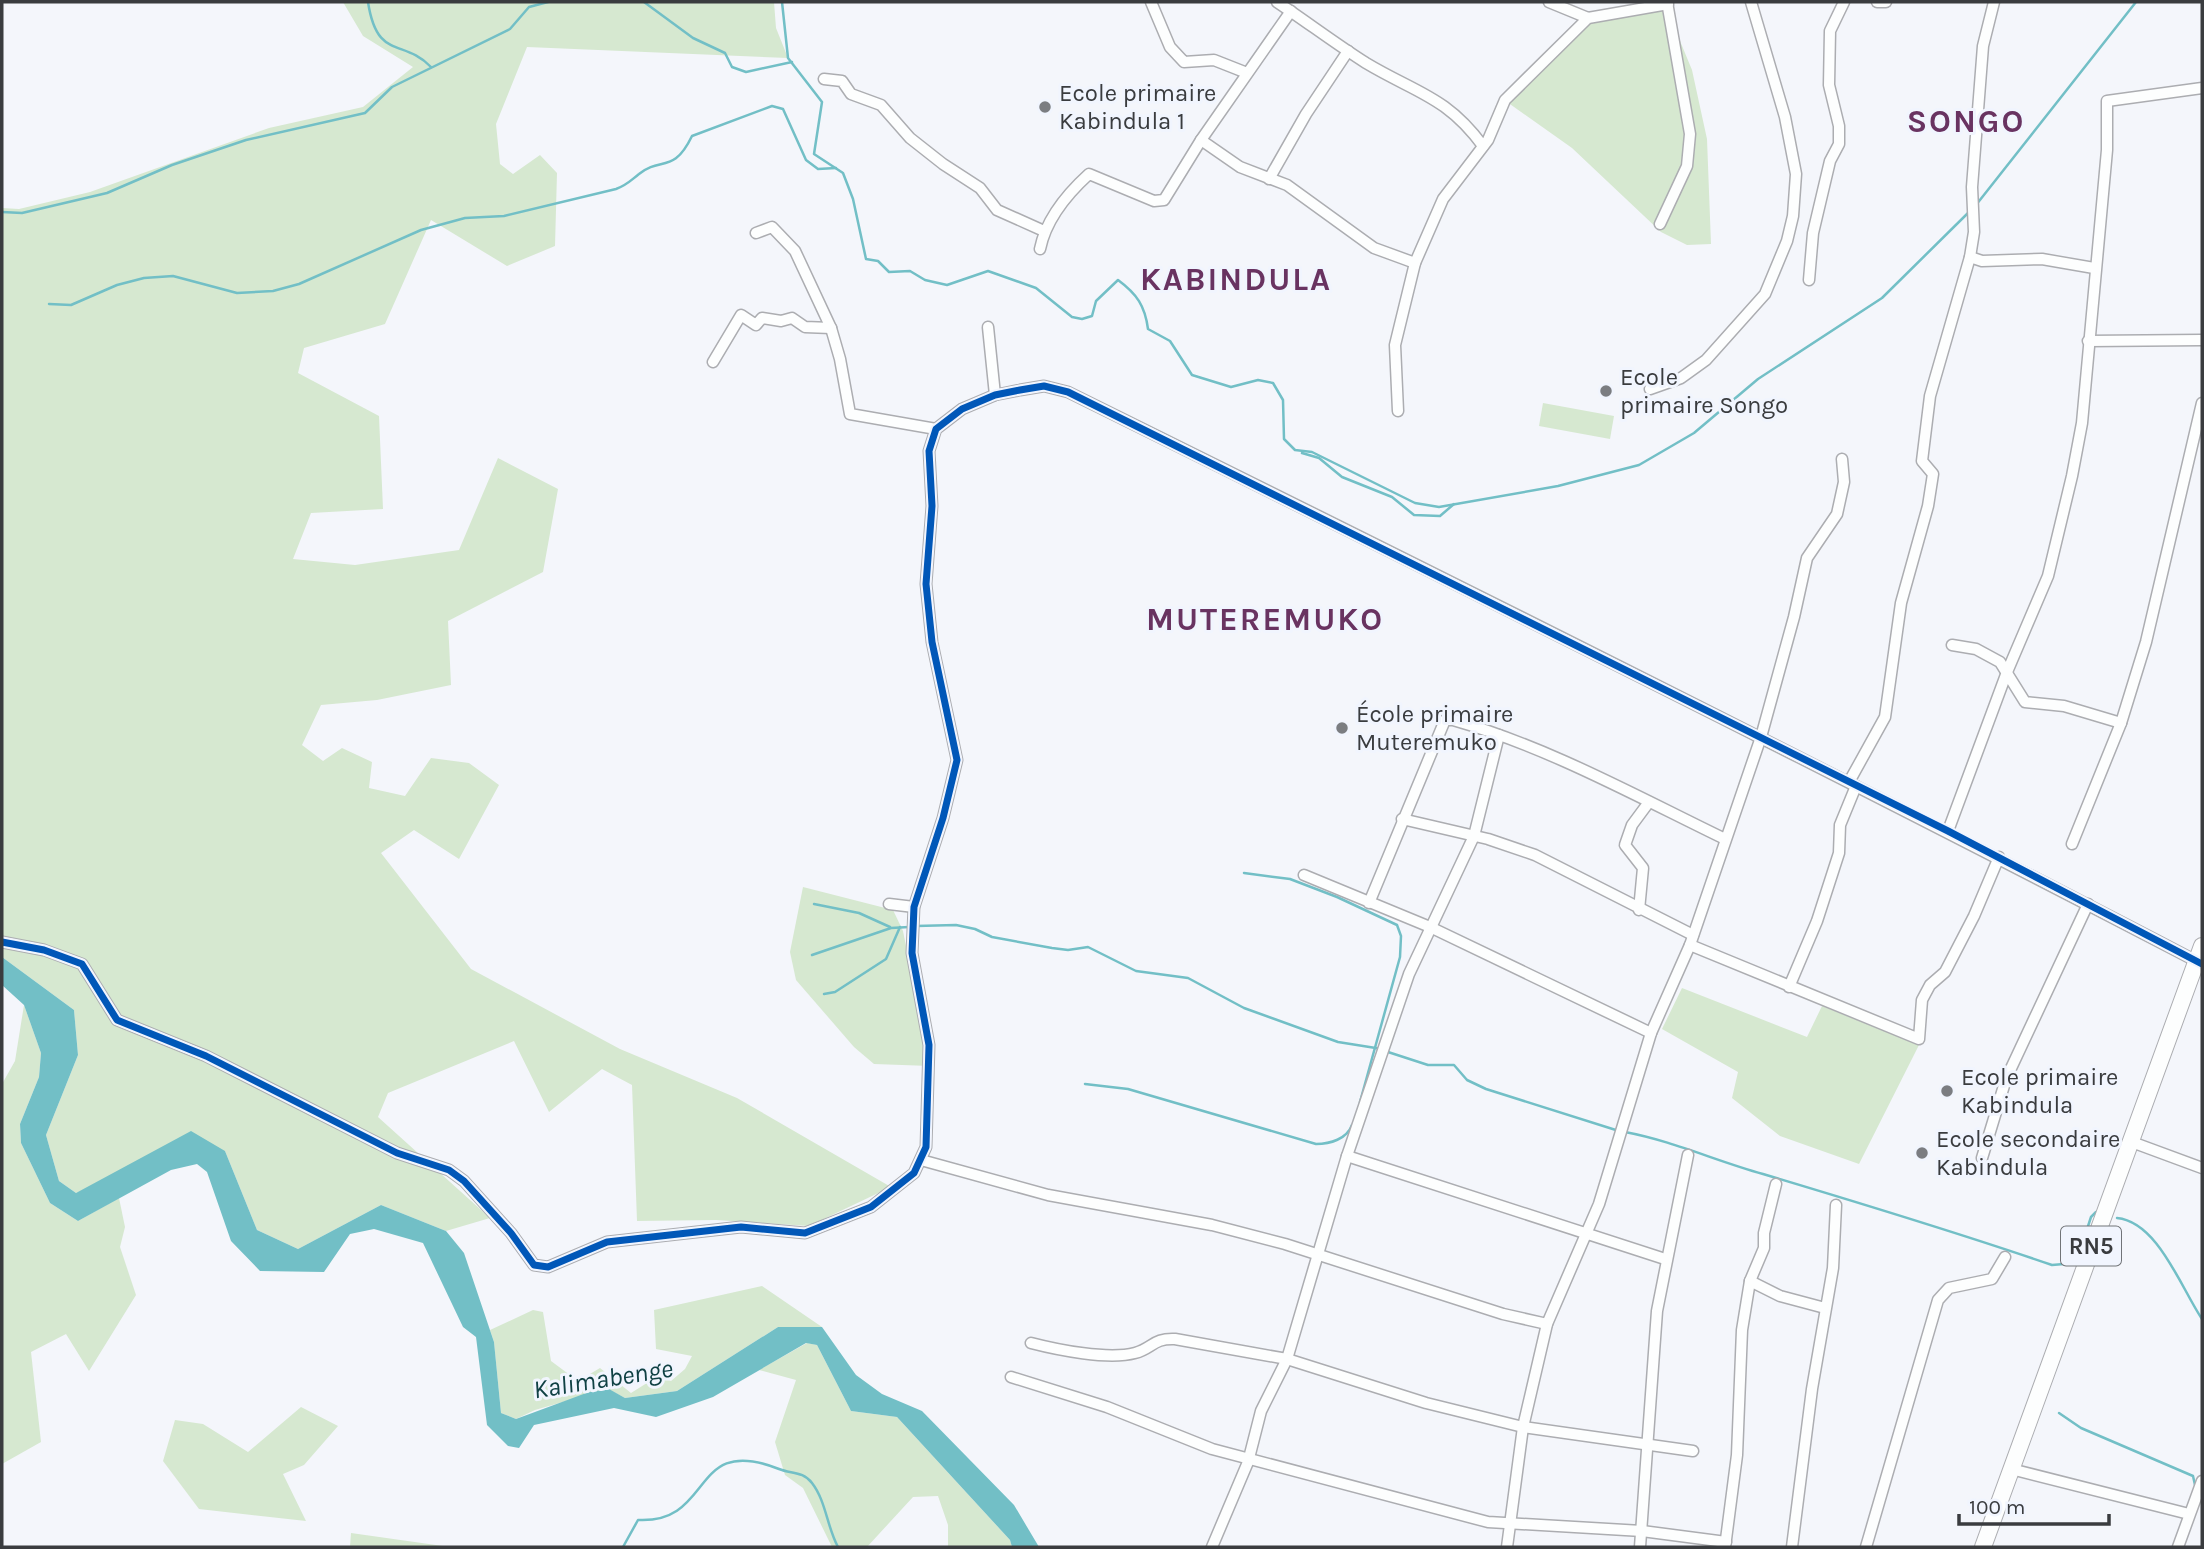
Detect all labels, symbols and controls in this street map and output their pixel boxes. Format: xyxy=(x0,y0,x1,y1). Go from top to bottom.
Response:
place label: Ecole primaire Kabindula 1 xyxy=(1059,79,1216,135)
marker: Ecole primaire Kabindula 1 xyxy=(1037,99,1053,115)
district label: SONGO xyxy=(1907,103,2025,140)
district label: KABINDULA xyxy=(1140,261,1332,298)
place label: Ecole primaire Songo xyxy=(1620,363,1788,419)
marker: Ecole primaire Songo xyxy=(1598,383,1614,399)
district label: MUTEREMUKO xyxy=(1146,601,1384,638)
place label: École primaire Muteremuko xyxy=(1356,699,1513,756)
marker: École primaire Muteremuko xyxy=(1334,720,1350,736)
place label: Ecole primaire Kabindula xyxy=(1961,1063,2118,1119)
marker: Ecole primaire Kabindula xyxy=(1939,1083,1955,1099)
place label: Ecole secondaire Kabindula xyxy=(1936,1125,2120,1181)
marker: Ecole secondaire Kabindula xyxy=(1914,1145,1930,1161)
road number: RN5 xyxy=(2061,1226,2121,1266)
water label: Kalimabenge xyxy=(531,1353,675,1405)
scale bar xyxy=(1959,1482,2110,1526)
text: 100 m xyxy=(1969,1495,2026,1519)

